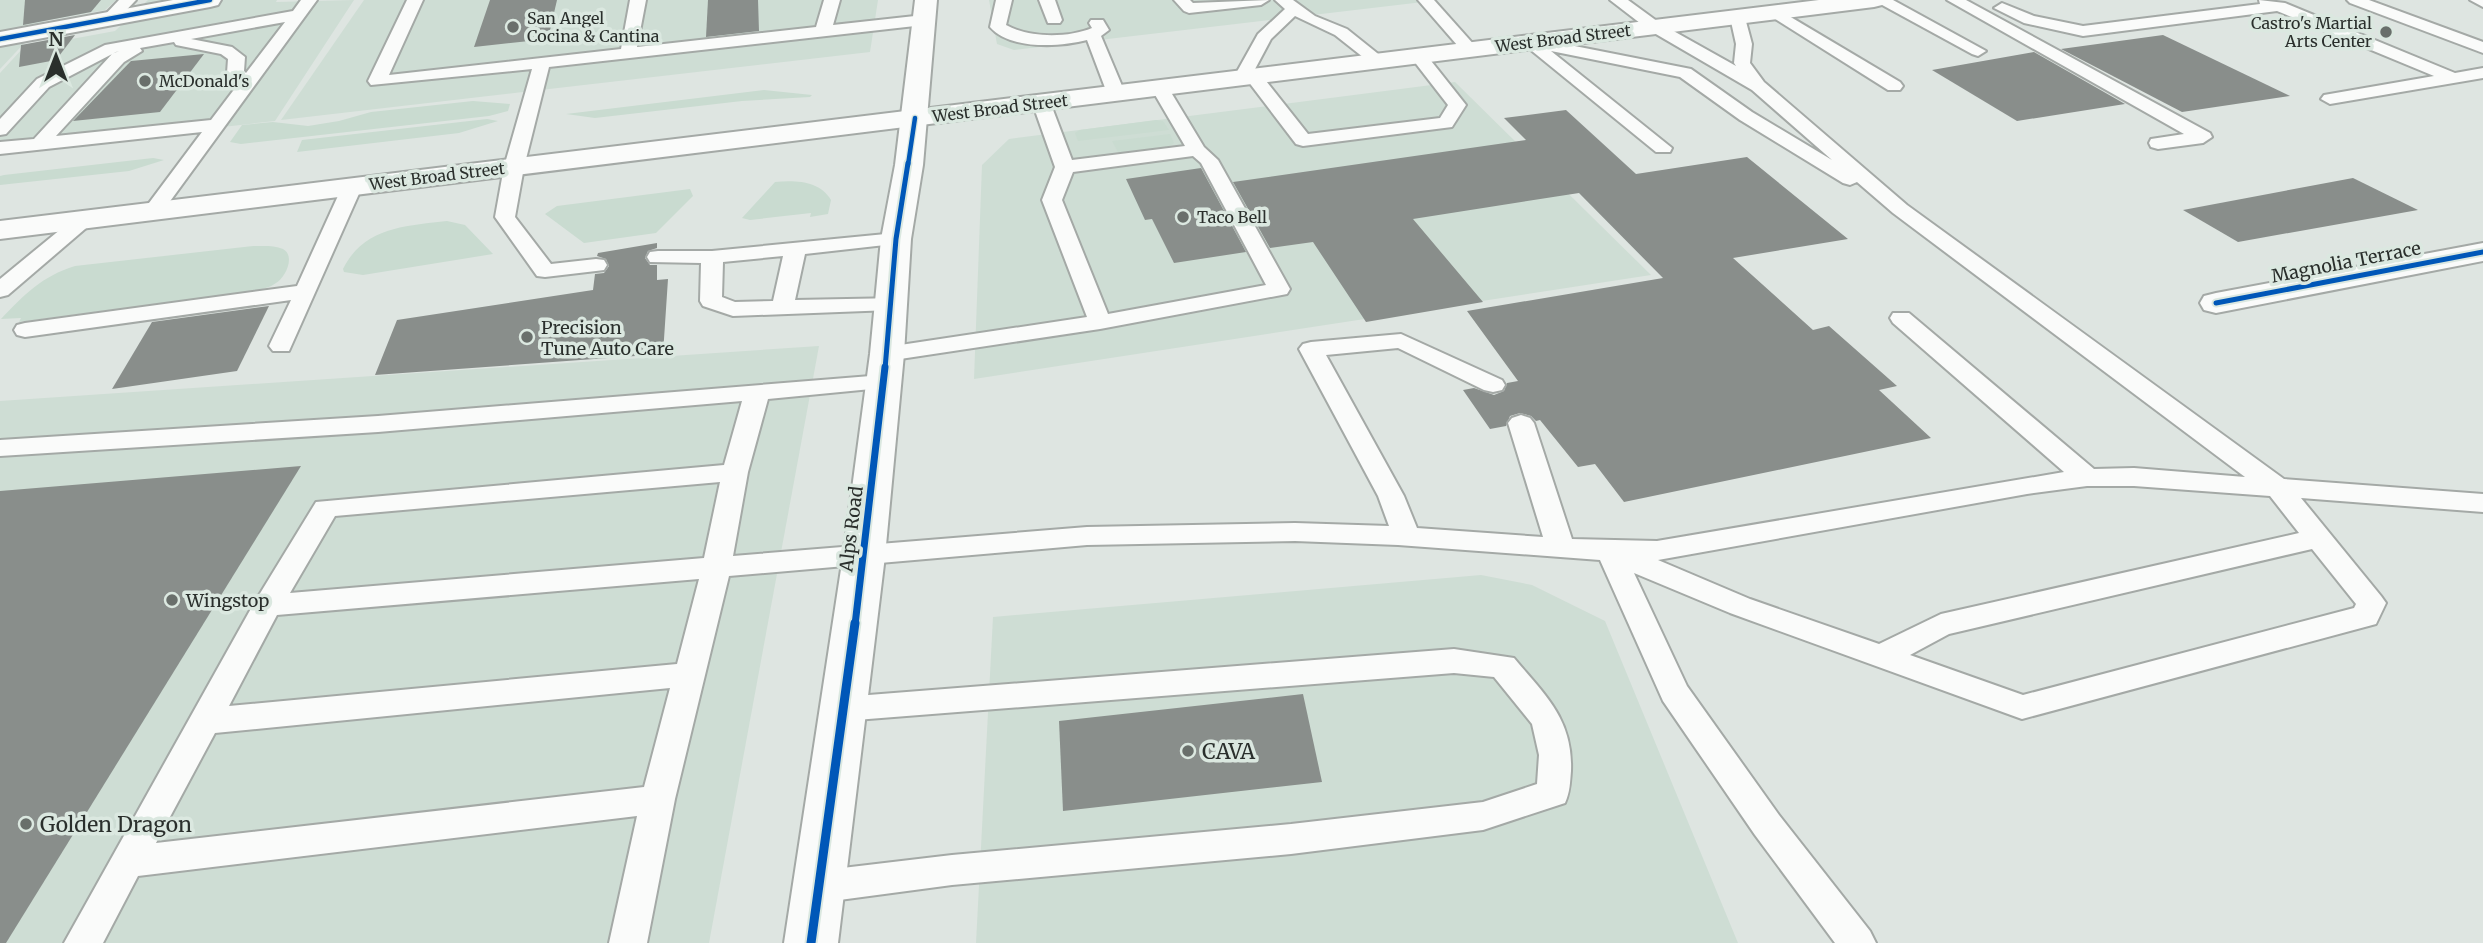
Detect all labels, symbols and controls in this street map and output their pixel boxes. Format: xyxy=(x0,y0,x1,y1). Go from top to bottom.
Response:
place label: San Angel Cocina & Cantina xyxy=(527,8,660,46)
place label: Castro's Martial Arts Center xyxy=(2251,13,2372,51)
marker: San Angel Cocina & Cantina xyxy=(505,19,521,35)
street label: West Broad Street xyxy=(1493,20,1633,56)
north arrow xyxy=(21,21,91,91)
marker: Castro's Martial Arts Center xyxy=(2378,24,2394,40)
text: N xyxy=(48,27,64,51)
place label: McDonald's xyxy=(159,71,249,91)
marker: McDonald's xyxy=(137,73,153,89)
street label: West Broad Street xyxy=(930,90,1070,126)
street label: West Broad Street xyxy=(367,158,507,194)
place label: Taco Bell xyxy=(1197,207,1267,227)
marker: Taco Bell xyxy=(1175,209,1191,225)
street label: Magnolia Terrace xyxy=(2269,236,2423,288)
place label: Precision Tune Auto Care xyxy=(541,316,674,360)
marker: Precision Tune Auto Care xyxy=(519,329,535,345)
street label: Alps Road xyxy=(834,485,868,574)
place label: Wingstop xyxy=(185,589,269,612)
marker: Wingstop xyxy=(164,592,180,608)
place label: CAVA xyxy=(1202,738,1255,765)
marker: CAVA xyxy=(1180,743,1196,759)
place label: Golden Dragon xyxy=(40,811,192,838)
marker: Golden Dragon xyxy=(18,816,34,832)

